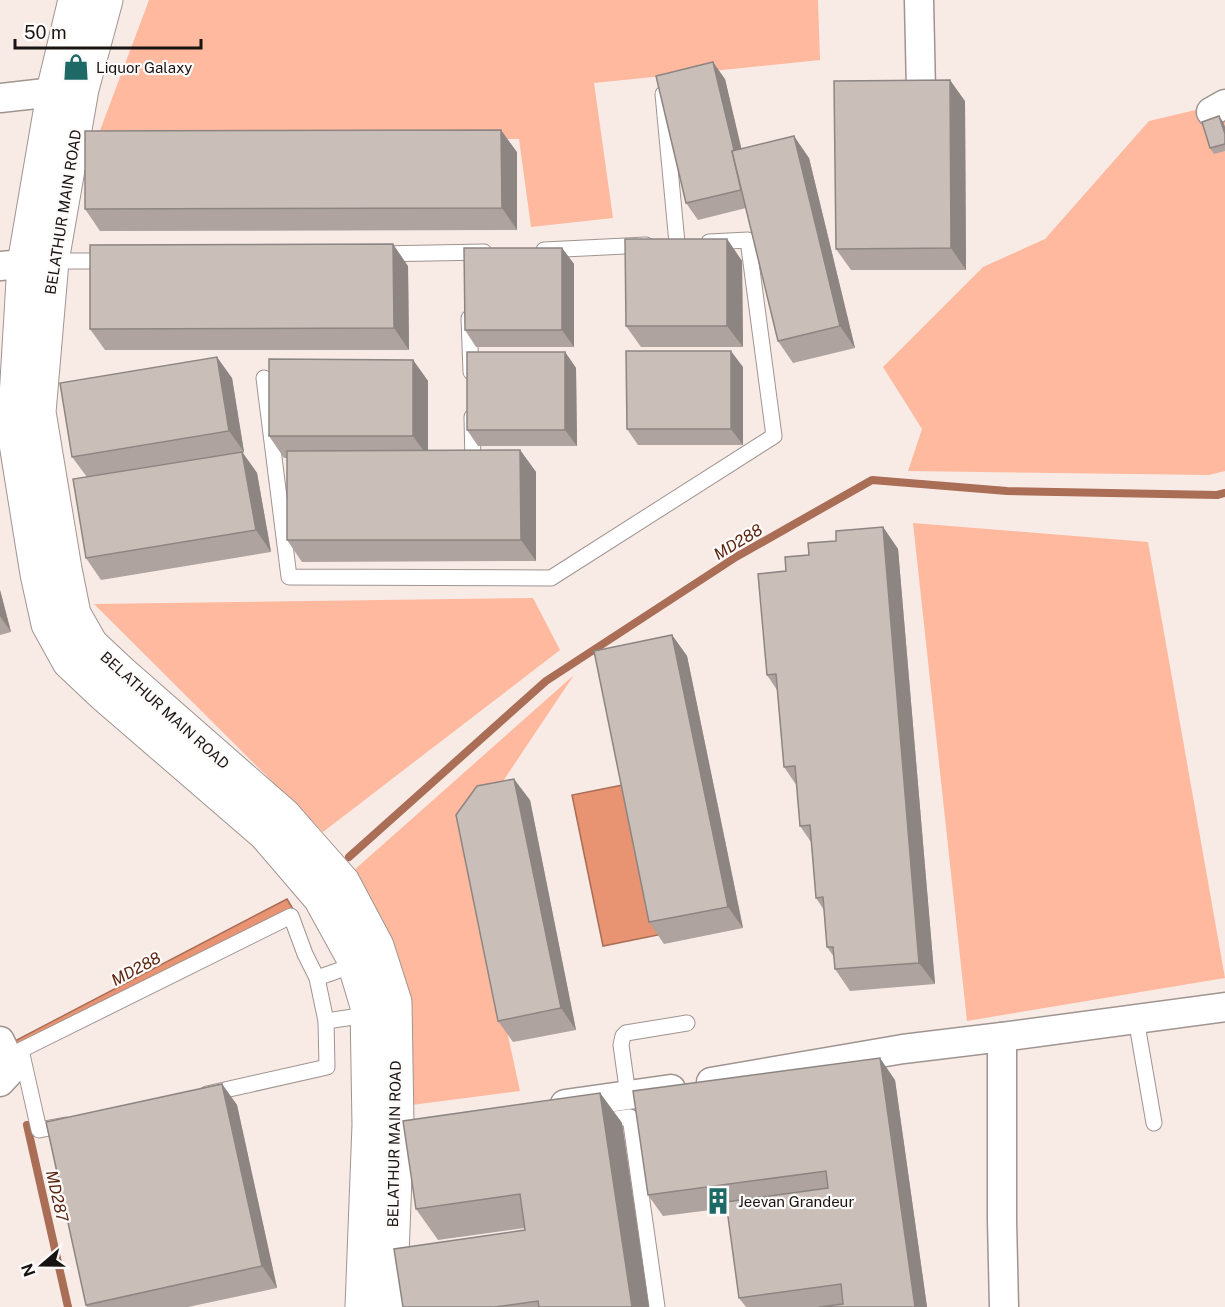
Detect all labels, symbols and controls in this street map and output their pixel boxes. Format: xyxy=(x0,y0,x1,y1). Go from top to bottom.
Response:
scale bar xyxy=(15,12,201,50)
text: 50 m xyxy=(24,22,67,43)
shop icon: Liquor Galaxy xyxy=(61,52,91,82)
place label: Liquor Galaxy xyxy=(96,59,192,76)
street label: BELATHUR MAIN ROAD xyxy=(42,128,84,296)
water label: MD288 xyxy=(710,520,766,564)
street label: BELATHUR MAIN ROAD xyxy=(97,648,233,772)
water label: MD288 xyxy=(108,948,164,990)
street label: BELATHUR MAIN ROAD xyxy=(384,1060,404,1228)
water label: MD287 xyxy=(42,1168,72,1224)
building icon: Jeevan Grandeur xyxy=(703,1186,733,1216)
place label: Jeevan Grandeur xyxy=(738,1193,854,1210)
north arrow xyxy=(12,1235,72,1295)
text: N xyxy=(17,1261,39,1279)

